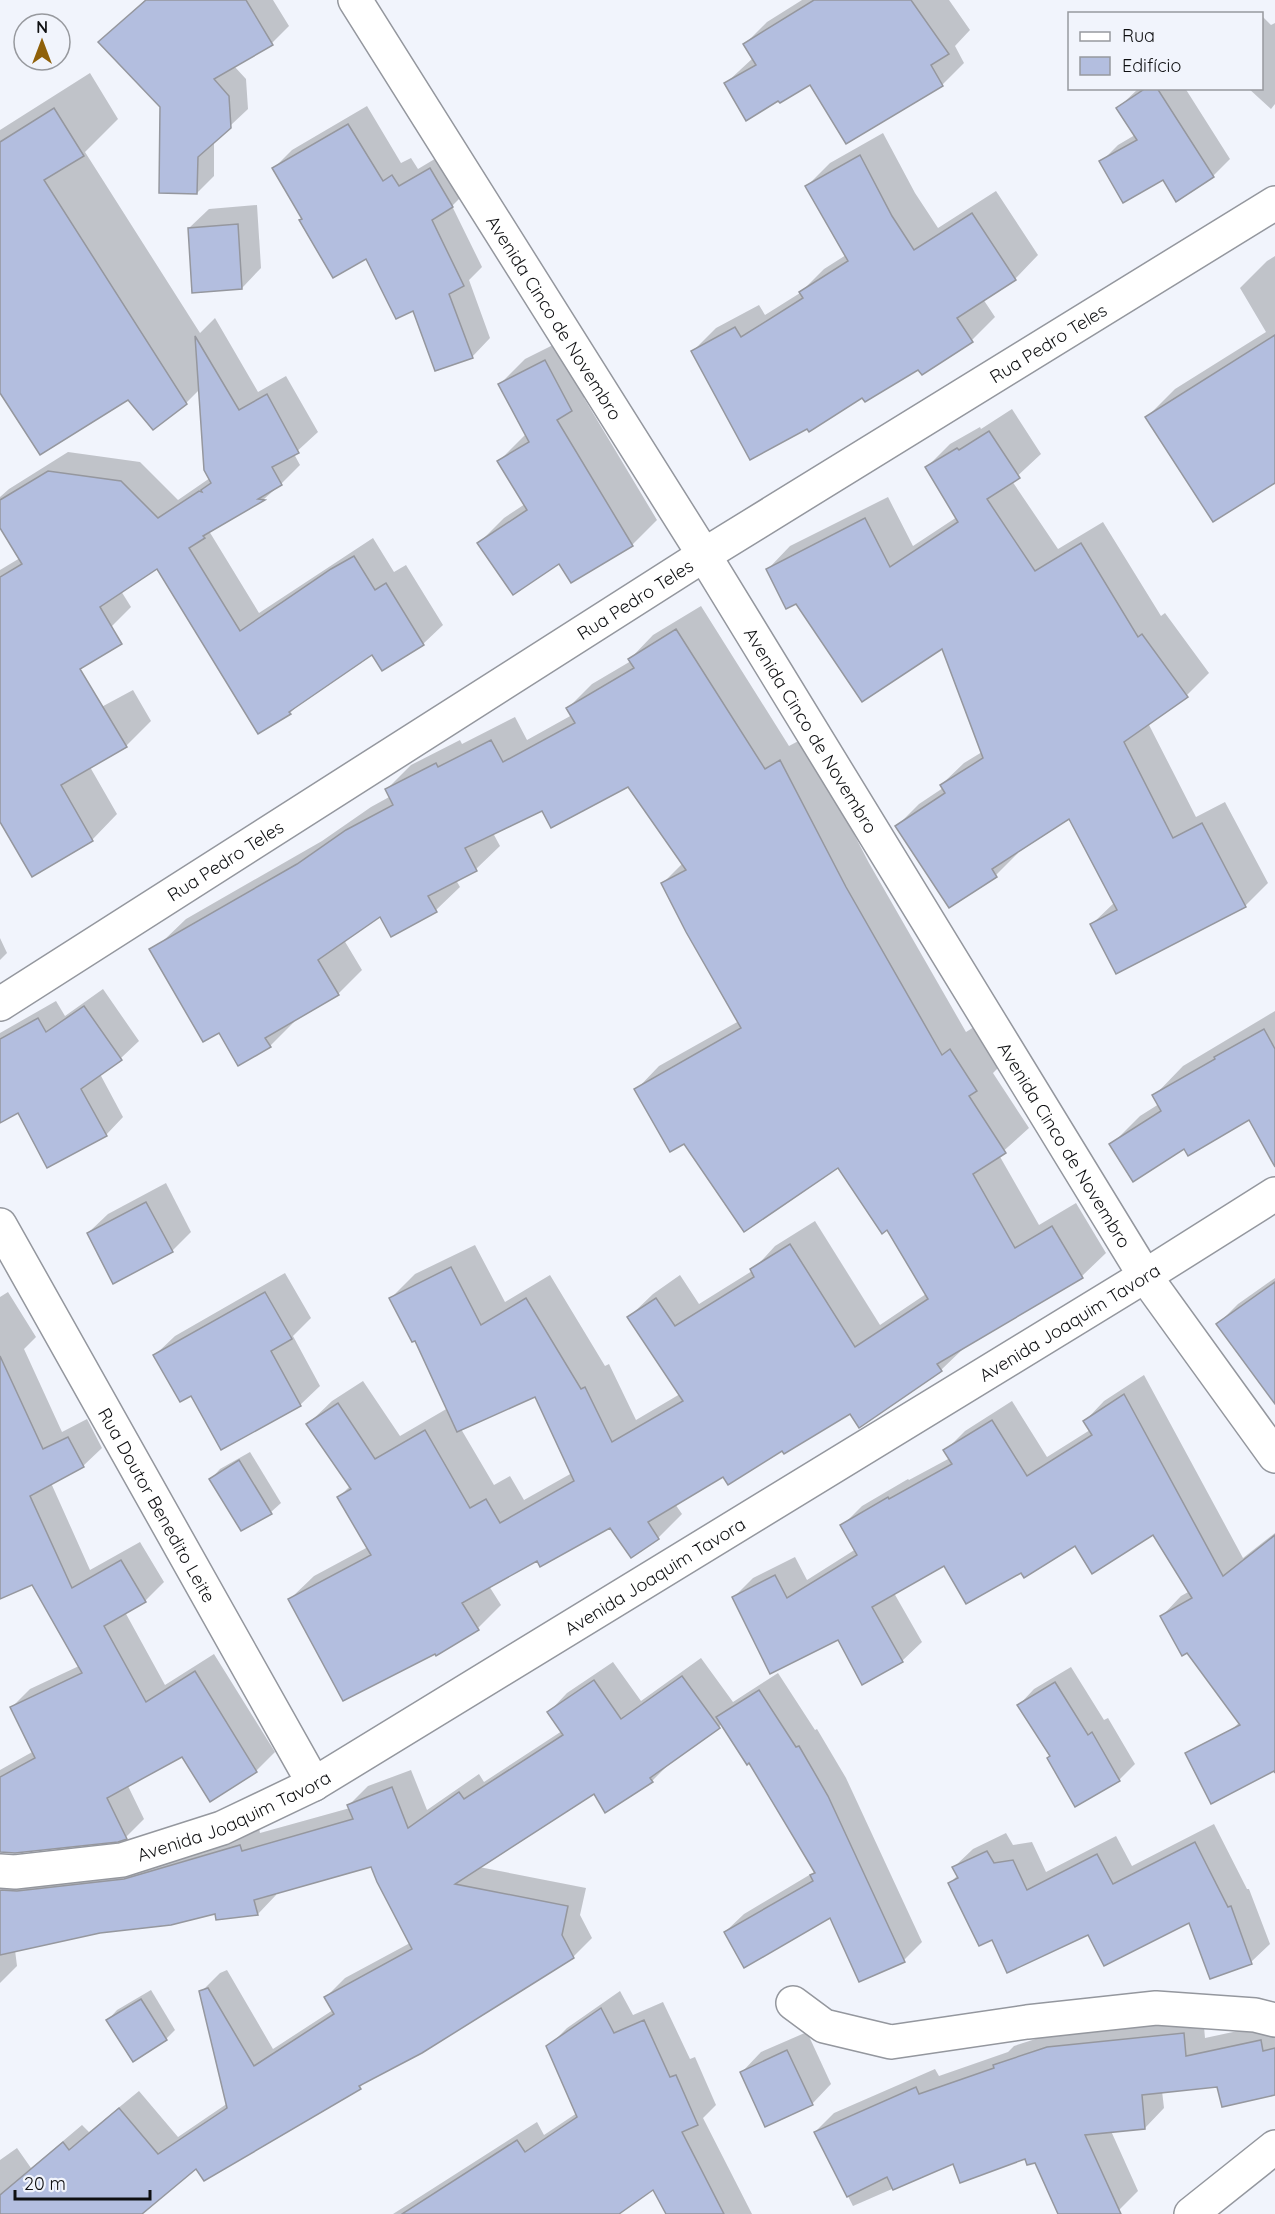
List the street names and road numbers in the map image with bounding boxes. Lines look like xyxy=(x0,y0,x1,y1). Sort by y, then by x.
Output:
street label: Avenida Cinco de Novembro xyxy=(482,211,628,424)
street label: Rua Pedro Teles xyxy=(985,298,1111,388)
street label: Rua Pedro Teles xyxy=(572,554,697,645)
street label: Avenida Cinco de Novembro xyxy=(739,623,883,837)
street label: Rua Pedro Teles xyxy=(163,815,288,906)
street label: Avenida Cinco de Novembro xyxy=(993,1038,1136,1252)
street label: Avenida Joaquim Tavora xyxy=(975,1258,1164,1386)
street label: Rua Doutor Benedito Leite xyxy=(93,1403,221,1606)
street label: Avenida Joaquim Tavora xyxy=(560,1512,749,1640)
street label: Avenida Joaquim Tavora xyxy=(134,1765,335,1866)

